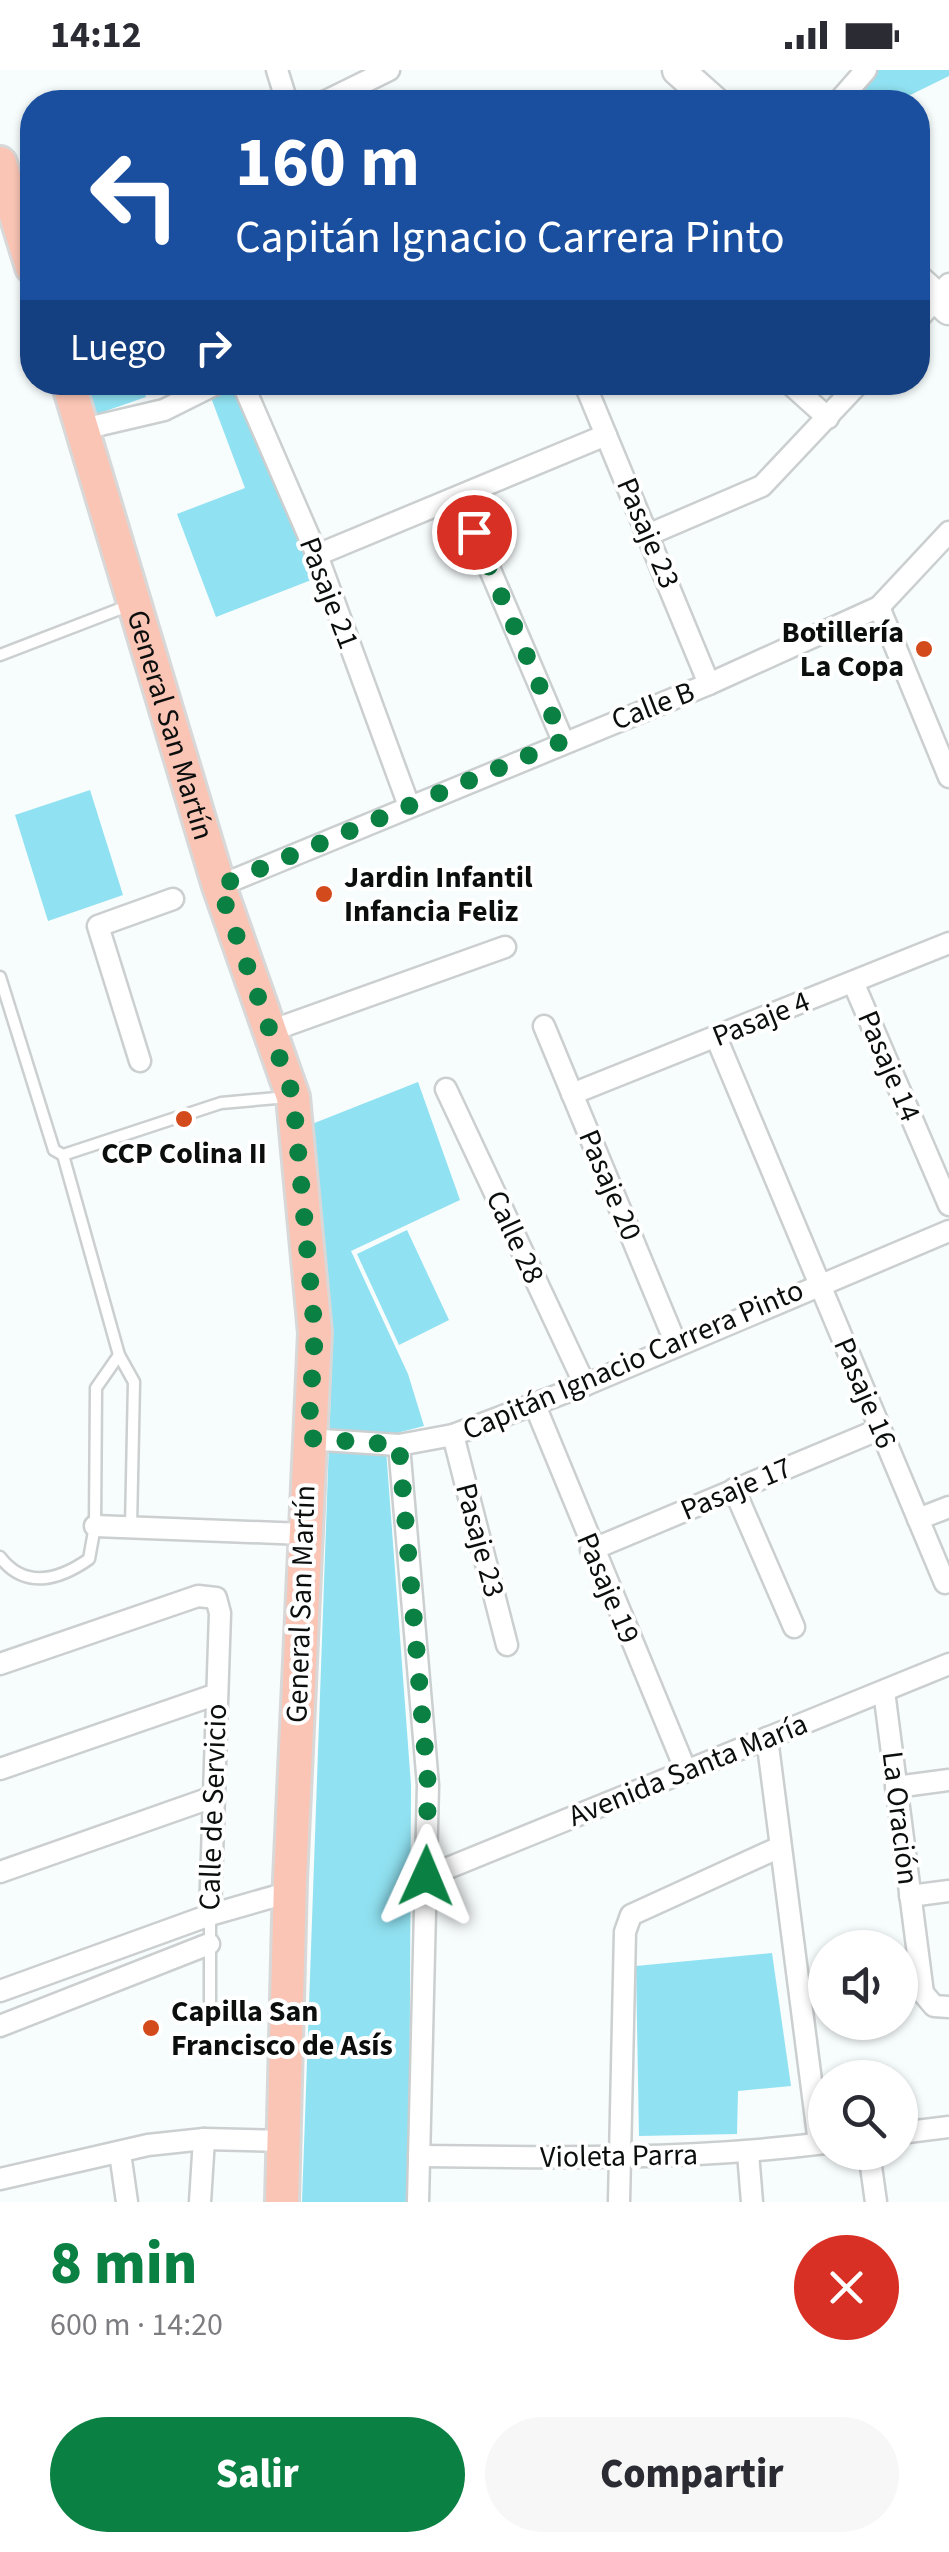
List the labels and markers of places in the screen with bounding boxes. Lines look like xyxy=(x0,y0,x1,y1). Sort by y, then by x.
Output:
pin xyxy=(432,490,517,575)
place label: Botillería La Copa xyxy=(781,611,904,688)
marker: Botillería La Copa xyxy=(913,638,935,660)
place label: Jardin Infantil Infancia Feliz xyxy=(344,856,533,933)
marker: Jardin Infantil Infancia Feliz xyxy=(313,883,335,905)
marker: CCP Colina II xyxy=(173,1108,195,1130)
place label: CCP Colina II xyxy=(101,1132,267,1175)
place label: Capilla San Francisco de Asís xyxy=(171,1990,393,2067)
marker: Capilla San Francisco de Asís xyxy=(140,2017,162,2039)

